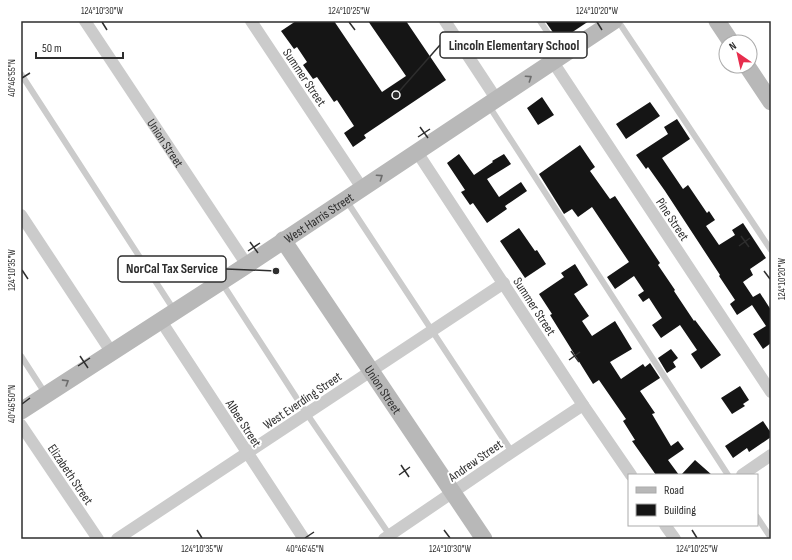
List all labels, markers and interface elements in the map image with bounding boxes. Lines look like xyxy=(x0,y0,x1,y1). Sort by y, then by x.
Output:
text: 124°10'30"W xyxy=(81,5,124,17)
text: 124°10'25"W xyxy=(328,5,370,17)
text: 124°10'20"W xyxy=(576,5,618,17)
callout: Lincoln Elementary School xyxy=(440,32,587,58)
scale bar xyxy=(36,34,123,60)
north arrow xyxy=(718,34,758,74)
text: Lincoln Elementary School xyxy=(449,37,579,54)
text: N xyxy=(727,39,739,53)
text: 50 m xyxy=(42,41,62,56)
street label: Summer Street xyxy=(279,46,329,109)
text: 40°46'55"N xyxy=(6,59,18,97)
one-way arrow xyxy=(525,75,532,83)
street label: Union Street xyxy=(143,116,187,171)
one-way arrow xyxy=(376,174,383,182)
street label: West Harris Street xyxy=(281,189,357,247)
street label: Pine Street xyxy=(652,195,692,244)
text: 124°10'35"W xyxy=(6,249,18,291)
callout: NorCal Tax Service xyxy=(118,256,226,282)
text: 124°10'20"W xyxy=(776,258,788,300)
text: NorCal Tax Service xyxy=(126,260,218,277)
street label: Summer Street xyxy=(509,274,559,339)
street label: Union Street xyxy=(361,363,405,417)
street label: West Everding Street xyxy=(260,369,345,433)
one-way arrow xyxy=(61,380,68,387)
text: 40°46'50"N xyxy=(6,385,18,423)
street label: Albee Street xyxy=(221,396,264,450)
street label: Andrew Street xyxy=(445,436,506,486)
street label: Elizabeth Street xyxy=(44,441,96,508)
legend xyxy=(628,474,758,526)
text: Road xyxy=(664,483,684,498)
text: Building xyxy=(664,503,696,518)
text: 124°10'35"W xyxy=(181,543,223,555)
text: 40°46'45"N xyxy=(286,543,324,555)
text: 124°10'30"W xyxy=(429,543,472,555)
text: 124°10'25"W xyxy=(676,543,718,555)

